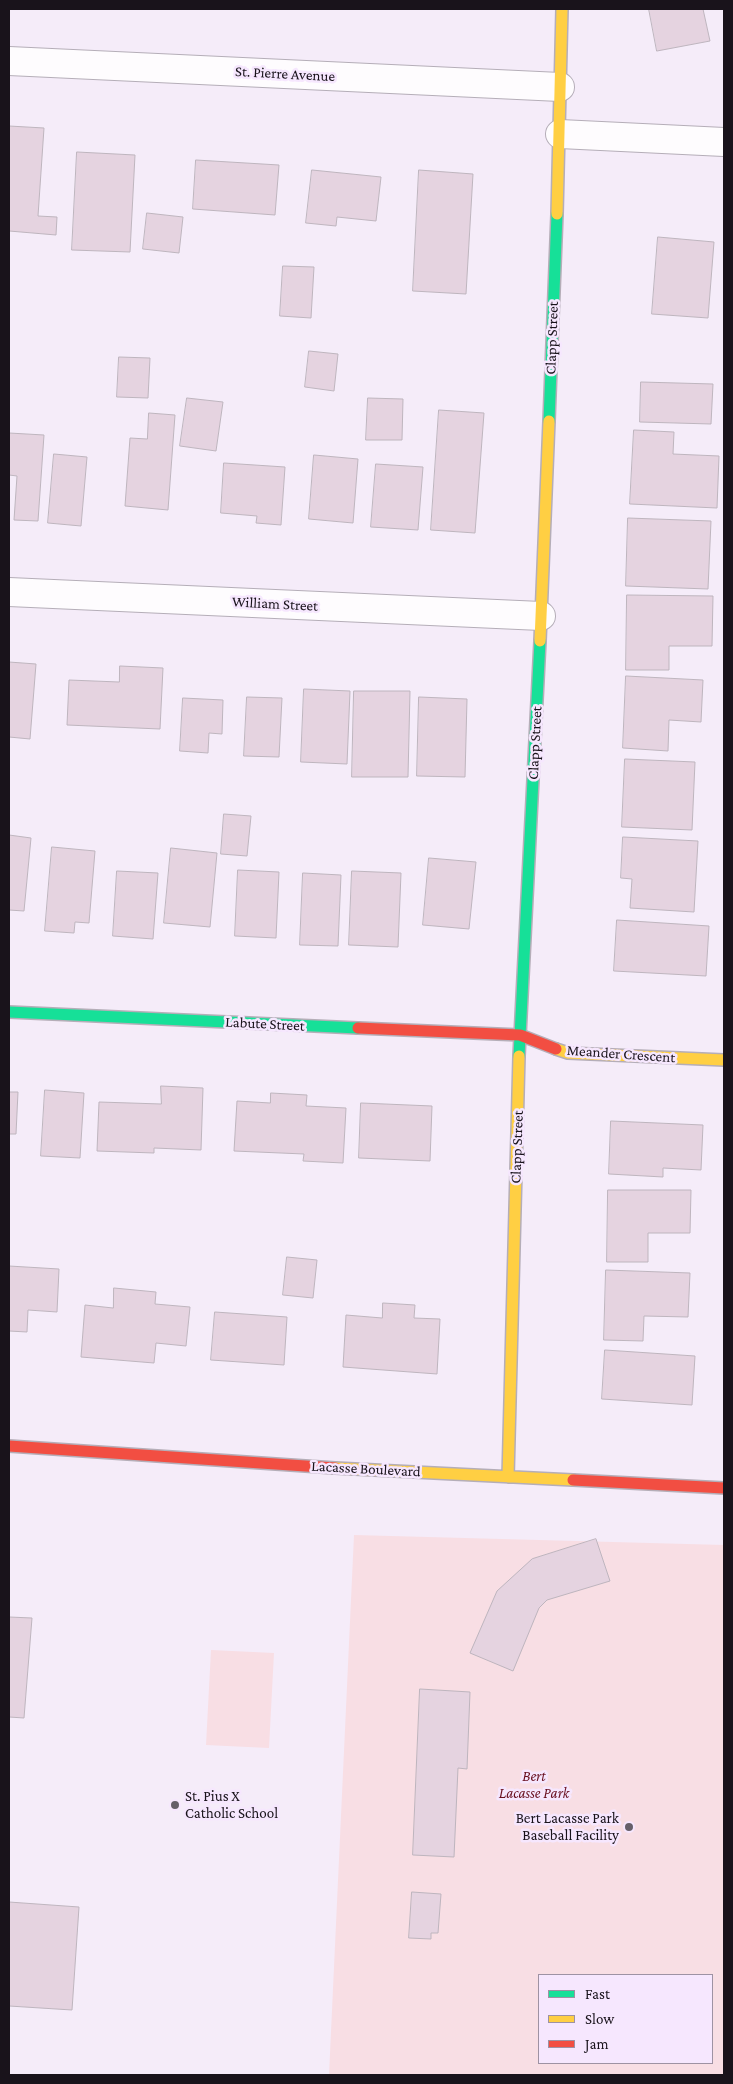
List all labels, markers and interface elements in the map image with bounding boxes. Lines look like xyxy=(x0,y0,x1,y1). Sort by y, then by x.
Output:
street label: St. Pierre Avenue xyxy=(234,62,336,86)
street label: Clapp Street xyxy=(542,301,562,375)
street label: William Street xyxy=(231,593,319,615)
street label: Clapp Street xyxy=(524,706,546,780)
street label: Labute Street xyxy=(225,1013,305,1035)
street label: Meander Crescent xyxy=(566,1041,676,1067)
street label: Clapp Street xyxy=(507,1110,527,1184)
street label: Lacasse Boulevard xyxy=(311,1457,421,1481)
park label: Bert Lacasse Park xyxy=(499,1767,569,1802)
place label: St. Pius X Catholic School xyxy=(185,1787,278,1822)
marker: St. Pius X Catholic School xyxy=(169,1799,181,1811)
place label: Bert Lacasse Park Baseball Facility xyxy=(516,1809,619,1844)
marker: Bert Lacasse Park Baseball Facility xyxy=(623,1821,635,1833)
legend xyxy=(538,1974,713,2064)
text: Fast xyxy=(585,1986,610,2002)
text: Slow xyxy=(585,2011,614,2027)
text: Jam xyxy=(585,2036,608,2052)

